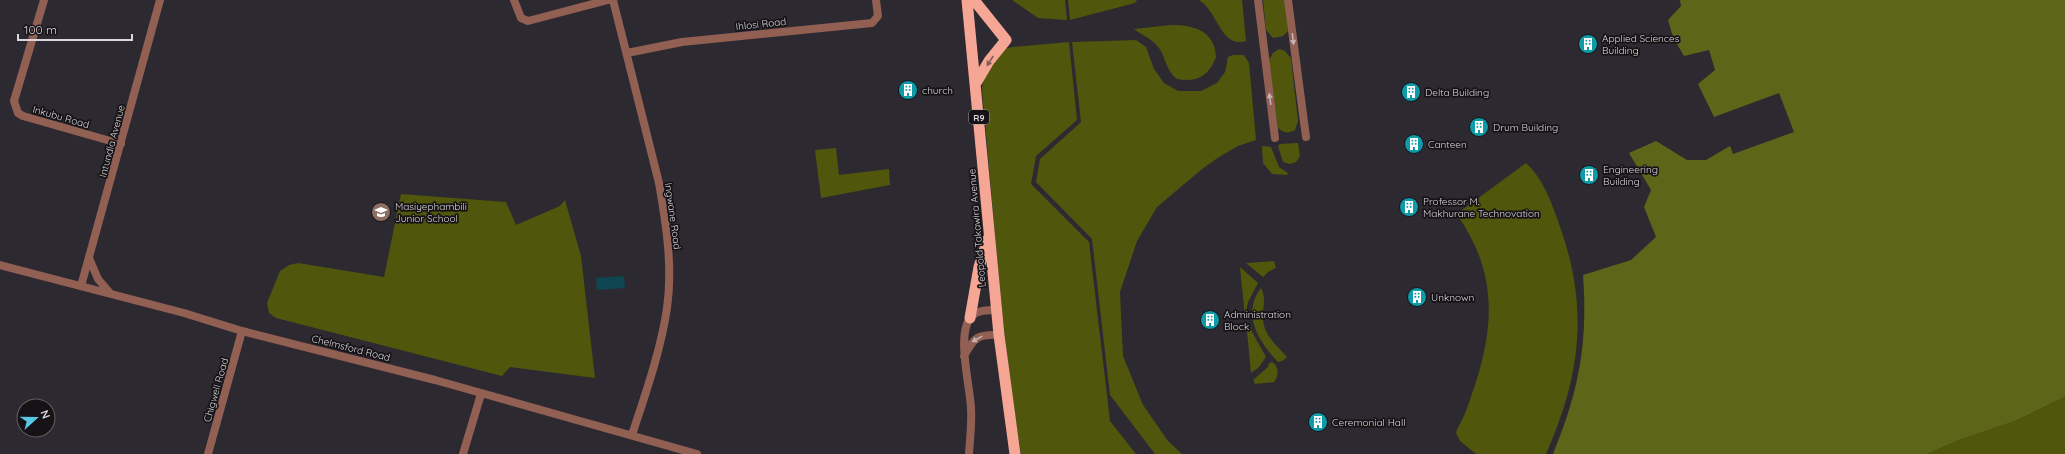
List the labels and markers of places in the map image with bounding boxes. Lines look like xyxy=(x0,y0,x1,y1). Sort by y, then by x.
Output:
place label: Applied Sciences Building xyxy=(1602,32,1680,57)
building icon: Applied Sciences Building xyxy=(1577,33,1599,55)
building icon: church xyxy=(897,79,919,101)
building icon: Delta Building xyxy=(1400,81,1422,103)
place label: church xyxy=(922,84,953,97)
place label: Delta Building xyxy=(1425,86,1489,99)
building icon: Drum Building xyxy=(1468,116,1490,138)
place label: Drum Building xyxy=(1493,121,1558,134)
building icon: Canteen xyxy=(1403,133,1425,155)
place label: Canteen xyxy=(1428,138,1467,151)
place label: Engineering Building xyxy=(1603,163,1658,188)
building icon: Engineering Building xyxy=(1578,164,1600,186)
place label: Professor M. Makhurane Technovation xyxy=(1423,195,1540,220)
building icon: Professor M. Makhurane Technovation xyxy=(1398,196,1420,218)
place label: Masiyephambili Junior School xyxy=(395,200,467,225)
school or university icon: Masiyephambili Junior School xyxy=(370,201,392,223)
building icon: Unknown xyxy=(1406,286,1428,308)
place label: Unknown xyxy=(1431,291,1474,304)
place label: Administration Block xyxy=(1224,308,1291,333)
building icon: Administration Block xyxy=(1199,309,1221,331)
building icon: Ceremonial Hall xyxy=(1307,411,1329,433)
place label: Ceremonial Hall xyxy=(1332,416,1406,429)

